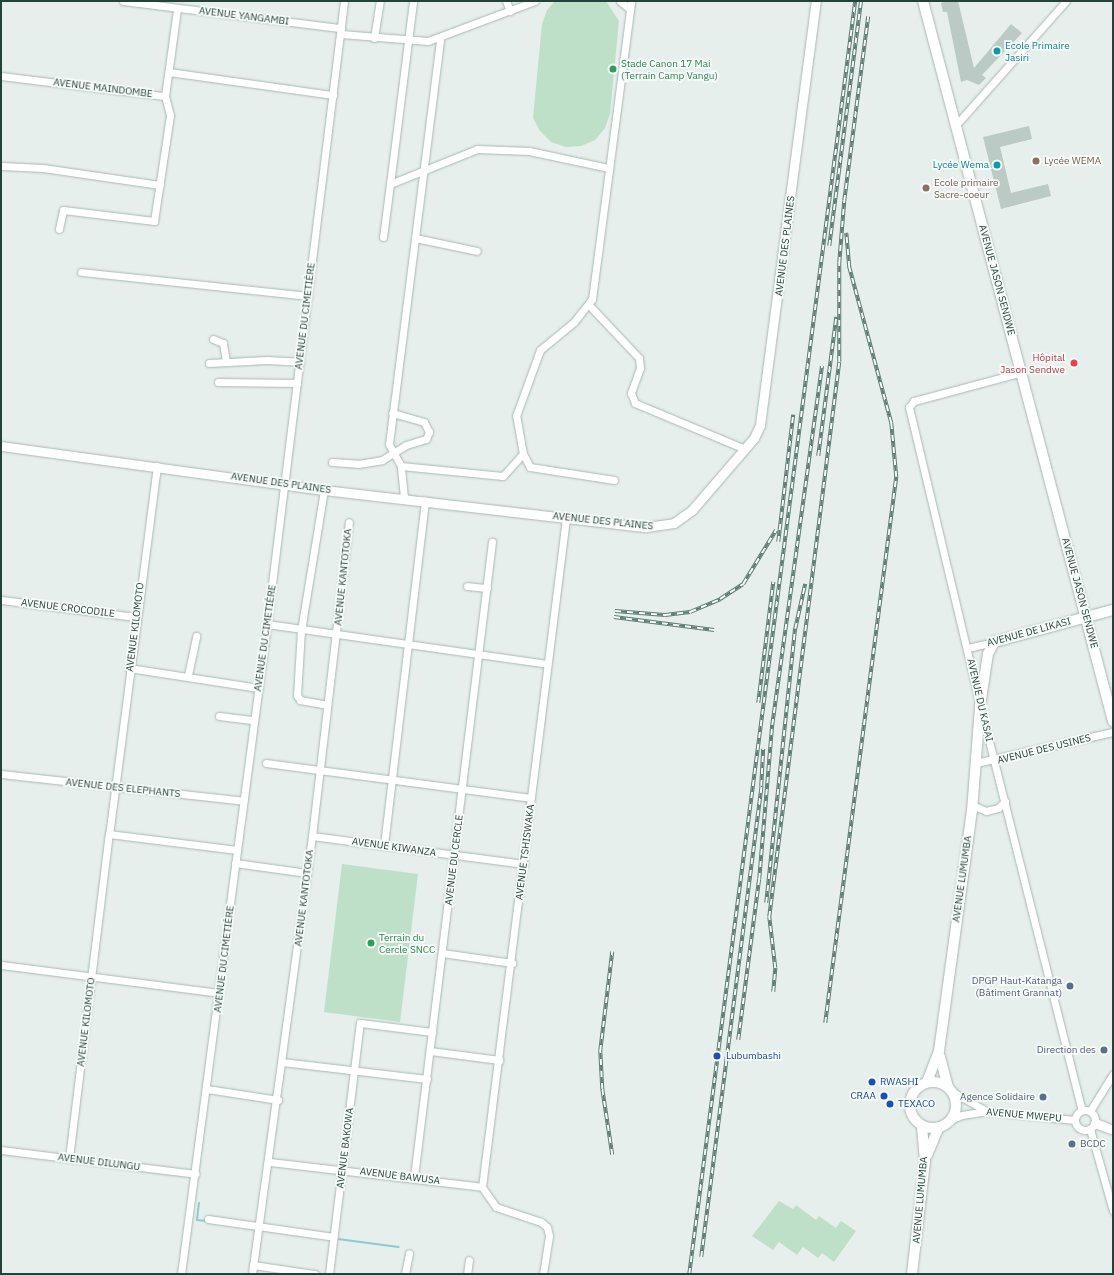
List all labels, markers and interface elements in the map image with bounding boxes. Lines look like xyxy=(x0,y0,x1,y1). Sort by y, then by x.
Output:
street label: AVENUE YANGAMBI xyxy=(198,5,290,27)
place label: Ecole Primaire Jasiri xyxy=(1005,39,1070,62)
marker: Ecole Primaire Jasiri xyxy=(992,46,1002,56)
place label: Stade Canon 17 Mai (Terrain Camp Vangu) xyxy=(621,57,718,80)
marker: Stade Canon 17 Mai (Terrain Camp Vangu) xyxy=(608,64,618,74)
street label: AVENUE MAINDOMBE xyxy=(53,76,153,100)
place label: Lycée WEMA xyxy=(1044,155,1101,167)
marker: Lycée WEMA xyxy=(1031,156,1041,166)
place label: Lycée Wema xyxy=(933,159,989,171)
marker: Lycée Wema xyxy=(992,160,1002,170)
place label: Ecole primaire Sacre-coeur xyxy=(934,176,999,200)
marker: Ecole primaire Sacre-coeur xyxy=(921,183,931,193)
street label: AVENUE DES PLAINES xyxy=(773,195,797,297)
street label: AVENUE JASON SENDWE xyxy=(976,223,1018,337)
street label: AVENUE DU CIMETIÈRE xyxy=(292,262,318,370)
place label: Hôpital Jason Sendwe xyxy=(1000,351,1065,374)
marker: Hôpital Jason Sendwe xyxy=(1068,357,1080,369)
street label: AVENUE DES PLAINES xyxy=(230,470,332,496)
street label: AVENUE DES PLAINES xyxy=(552,510,654,532)
street label: AVENUE KANTOTOKA xyxy=(332,528,354,626)
street label: AVENUE JASON SENDWE xyxy=(1059,536,1101,650)
street label: AVENUE KILOMOTO xyxy=(124,582,146,672)
street label: AVENUE DU CIMETIÈRE xyxy=(252,584,278,692)
street label: AVENUE CROCODILE xyxy=(20,596,116,620)
street label: AVENUE DE LIKASI xyxy=(986,615,1072,649)
street label: AVENUE DU KASAI xyxy=(965,657,995,743)
street label: AVENUE DES USINES xyxy=(996,732,1092,766)
street label: AVENUE DES ELEPHANTS xyxy=(65,776,181,800)
street label: AVENUE TSHISWAKA xyxy=(513,803,537,901)
street label: AVENUE DU CERCLE xyxy=(442,814,466,906)
street label: AVENUE KIWANZA xyxy=(351,835,437,859)
street label: AVENUE LUMUMBA xyxy=(950,835,974,923)
street label: AVENUE KANTOTOKA xyxy=(292,849,316,947)
street label: AVENUE DU CIMETIÈRE xyxy=(211,905,237,1013)
place label: Terrain du Cercle SNCC xyxy=(379,931,435,954)
marker: Terrain du Cercle SNCC xyxy=(366,938,376,948)
place label: DPGP Haut-Katanga (Bâtiment Grannat) xyxy=(972,974,1062,998)
street label: AVENUE KILOMOTO xyxy=(75,977,97,1067)
marker: DPGP Haut-Katanga (Bâtiment Grannat) xyxy=(1065,981,1075,991)
place label: Direction des xyxy=(1037,1044,1096,1056)
marker: Direction des xyxy=(1099,1045,1109,1055)
marker: Lubumbashi xyxy=(711,1050,723,1062)
place label: Lubumbashi xyxy=(726,1050,781,1062)
place label: RWASHI xyxy=(880,1076,918,1088)
marker: RWASHI xyxy=(867,1077,877,1087)
place label: CRAA xyxy=(850,1090,876,1102)
marker: CRAA xyxy=(879,1091,889,1101)
place label: Agence Solidaire xyxy=(960,1091,1035,1103)
marker: Agence Solidaire xyxy=(1038,1092,1048,1102)
place label: TEXACO xyxy=(898,1098,935,1110)
marker: TEXACO xyxy=(885,1099,895,1109)
street label: AVENUE MWEPU xyxy=(986,1106,1062,1124)
street label: AVENUE BAKOWA xyxy=(334,1107,356,1189)
place label: BCDC xyxy=(1080,1138,1106,1150)
marker: BCDC xyxy=(1067,1139,1077,1149)
street label: AVENUE DILUNGU xyxy=(57,1151,141,1173)
street label: AVENUE LUMUMBA xyxy=(910,1156,930,1244)
street label: AVENUE BAWUSA xyxy=(359,1165,441,1187)

